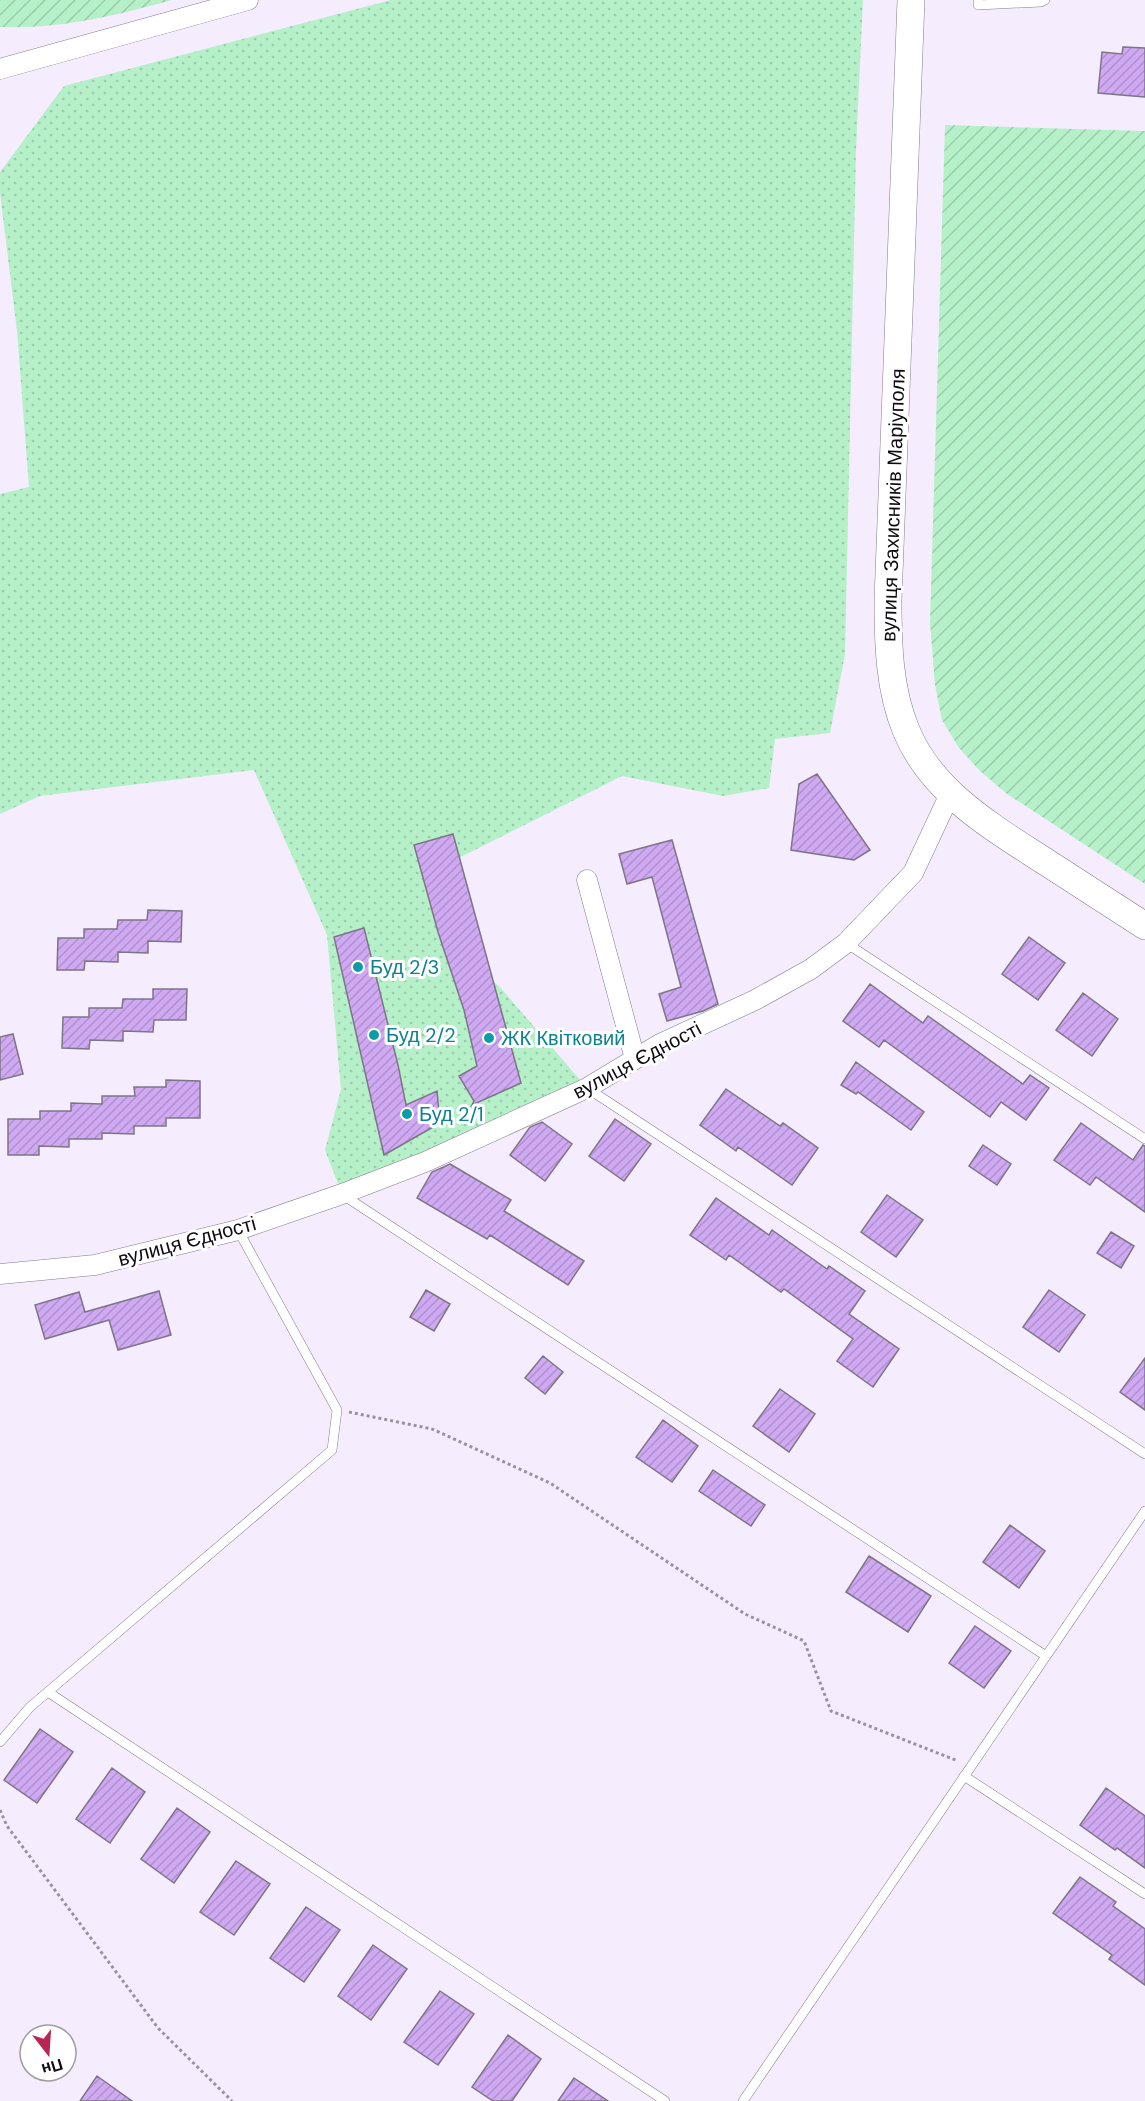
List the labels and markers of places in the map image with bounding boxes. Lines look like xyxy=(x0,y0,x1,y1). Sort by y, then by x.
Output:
place label: Буд 2/3 xyxy=(370,954,439,980)
marker: Буд 2/3 xyxy=(351,960,365,974)
place label: Буд 2/2 xyxy=(386,1022,456,1048)
place label: ЖК Квітковий xyxy=(501,1025,625,1051)
marker: Буд 2/2 xyxy=(367,1028,381,1042)
marker: ЖК Квітковий xyxy=(482,1031,496,1045)
place label: Буд 2/1 xyxy=(419,1101,484,1127)
marker: Буд 2/1 xyxy=(400,1107,414,1121)

